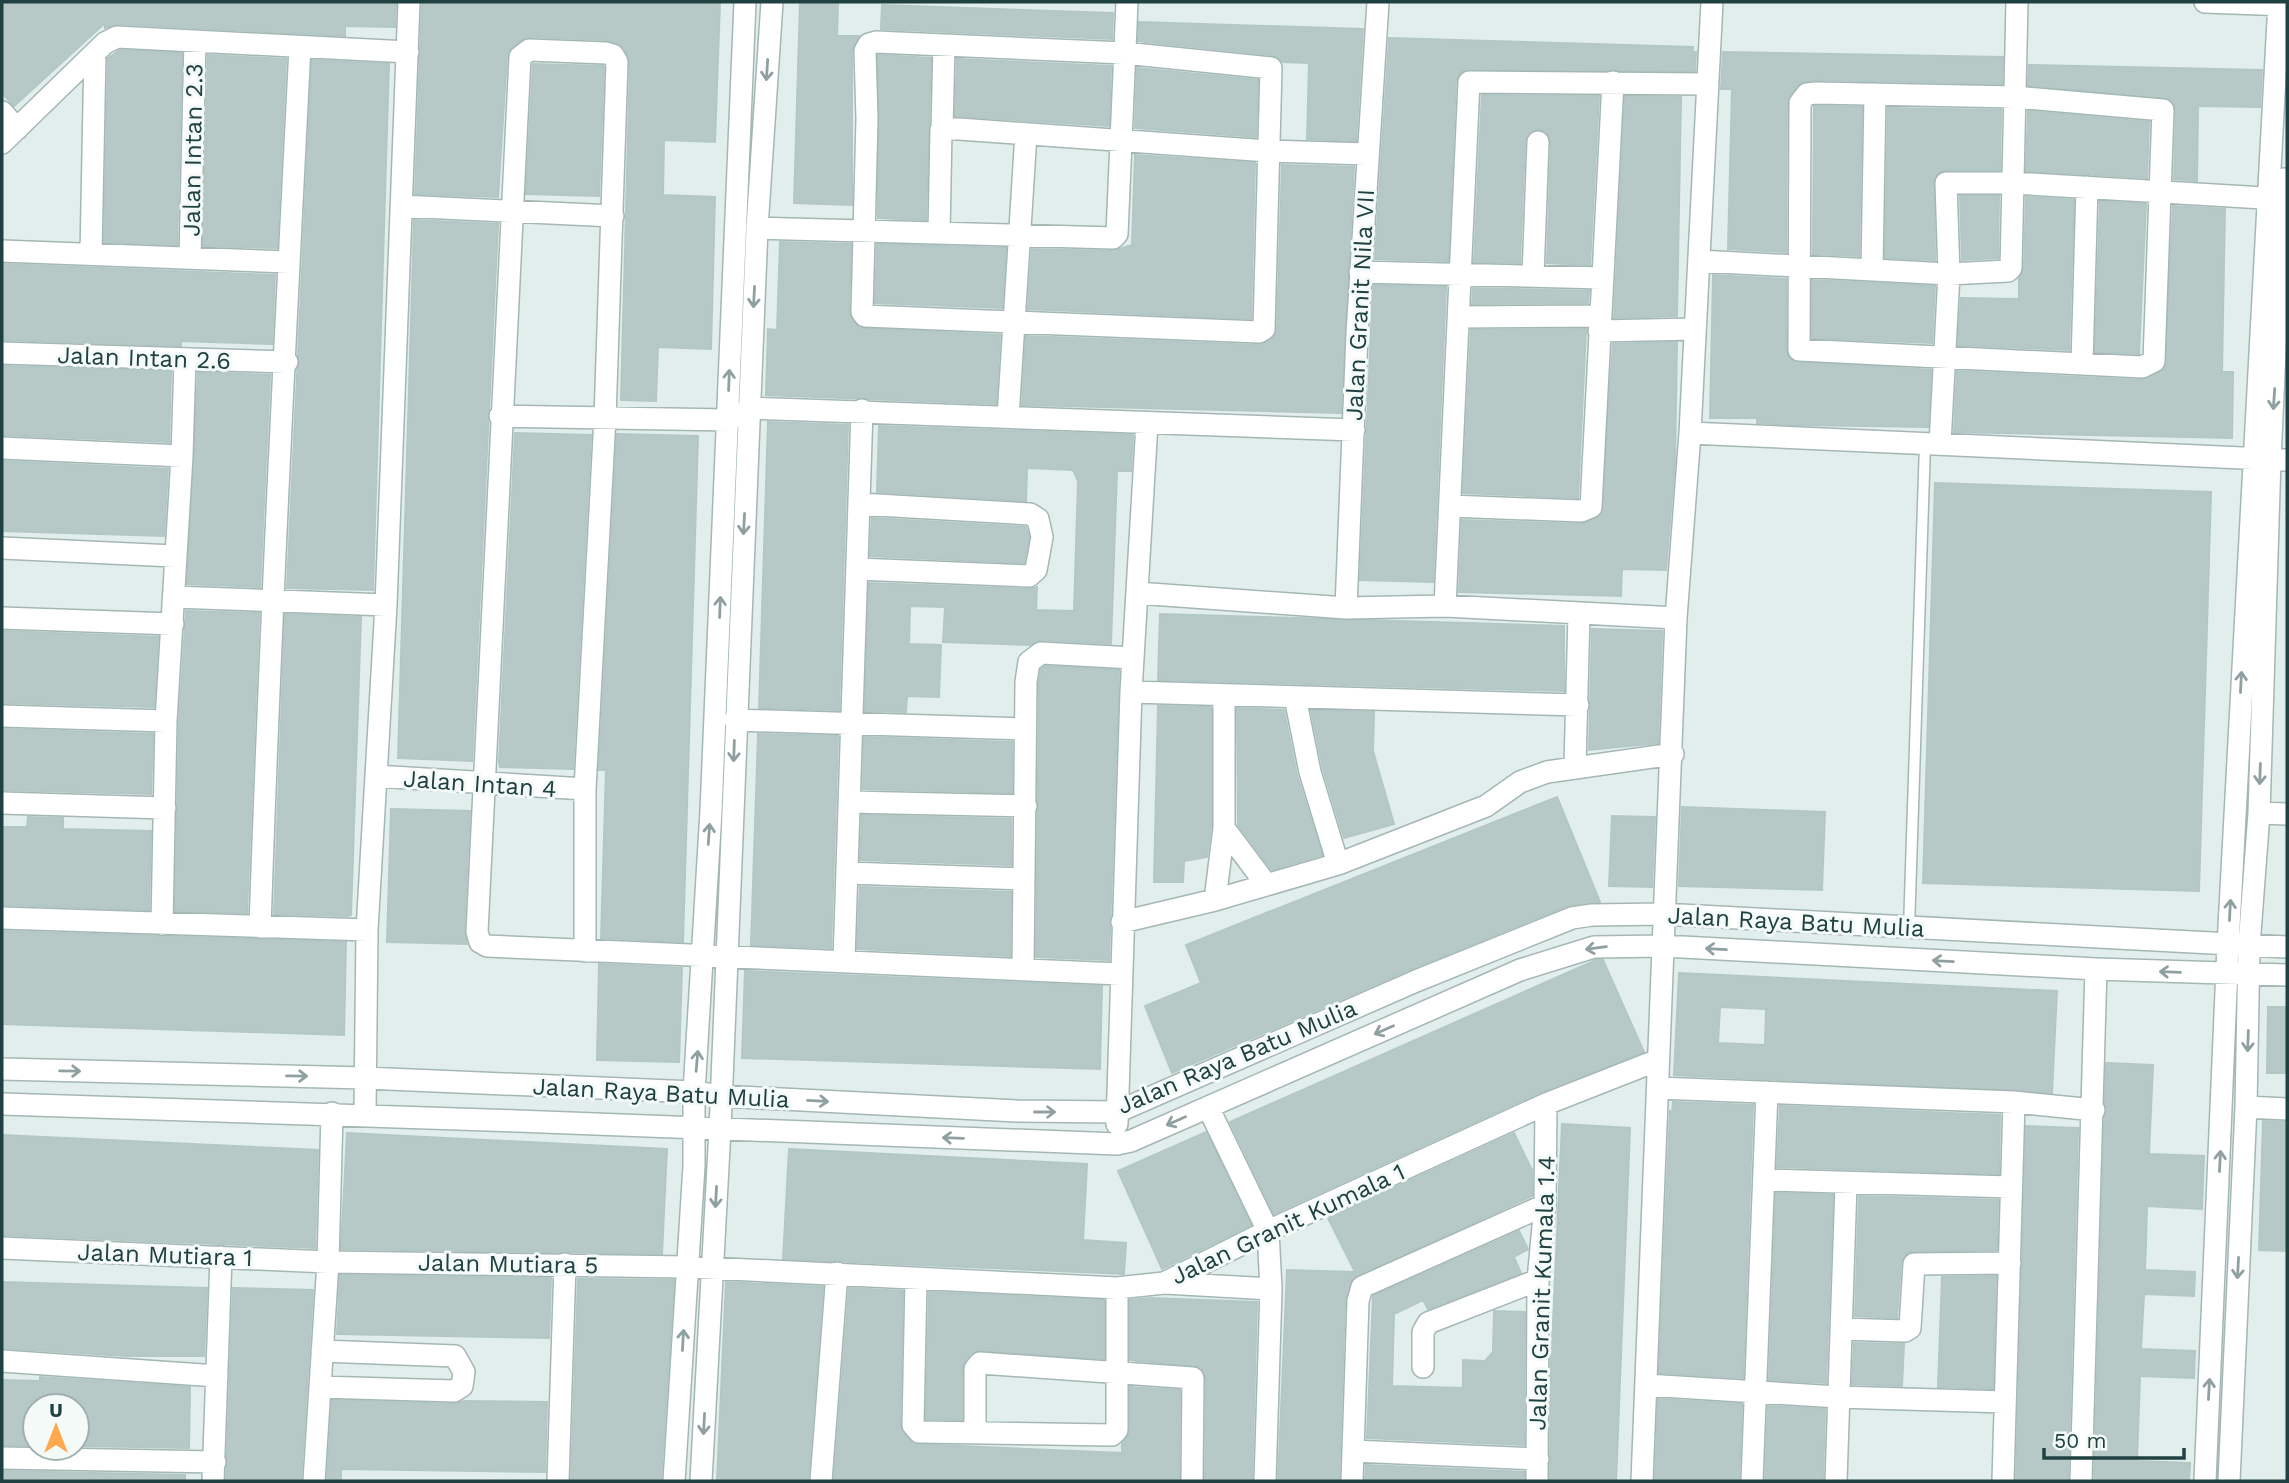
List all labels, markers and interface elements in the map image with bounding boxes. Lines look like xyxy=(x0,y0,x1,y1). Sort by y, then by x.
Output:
one-way arrow xyxy=(760,58,773,81)
street label: Jalan Intan 2.3 xyxy=(177,63,209,237)
street label: Jalan Granit Nila VII xyxy=(1340,188,1380,422)
one-way arrow xyxy=(747,285,760,308)
street label: Jalan Intan 2.6 xyxy=(57,341,231,375)
one-way arrow xyxy=(723,368,736,391)
one-way arrow xyxy=(2267,388,2280,411)
one-way arrow xyxy=(737,512,750,535)
one-way arrow xyxy=(713,596,726,619)
one-way arrow xyxy=(2235,671,2248,694)
one-way arrow xyxy=(727,740,740,763)
one-way arrow xyxy=(2253,762,2266,785)
street label: Jalan Intan 4 xyxy=(402,765,558,803)
one-way arrow xyxy=(703,823,716,846)
one-way arrow xyxy=(2223,898,2236,921)
street label: Jalan Raya Batu Mulia xyxy=(1667,901,1925,943)
one-way arrow xyxy=(1585,942,1608,955)
one-way arrow xyxy=(1705,942,1728,955)
one-way arrow xyxy=(1932,954,1955,967)
one-way arrow xyxy=(2159,965,2182,978)
street label: Jalan Raya Batu Mulia xyxy=(1113,994,1361,1120)
one-way arrow xyxy=(1374,1024,1396,1037)
one-way arrow xyxy=(2241,1029,2254,1052)
one-way arrow xyxy=(691,1050,704,1073)
one-way arrow xyxy=(58,1064,81,1077)
one-way arrow xyxy=(286,1070,309,1083)
street label: Jalan Raya Batu Mulia xyxy=(532,1072,790,1114)
one-way arrow xyxy=(806,1095,829,1108)
one-way arrow xyxy=(1034,1105,1057,1118)
one-way arrow xyxy=(1166,1115,1187,1128)
one-way arrow xyxy=(942,1131,965,1144)
one-way arrow xyxy=(2213,1150,2226,1173)
street label: Jalan Granit Kumala 1.4 xyxy=(1523,1155,1561,1431)
street label: Jalan Granit Kumala 1 xyxy=(1167,1158,1409,1290)
one-way arrow xyxy=(709,1185,722,1208)
street label: Jalan Mutiara 1 xyxy=(77,1238,253,1272)
street label: Jalan Mutiara 5 xyxy=(418,1248,598,1280)
one-way arrow xyxy=(2232,1256,2245,1279)
one-way arrow xyxy=(677,1329,690,1352)
one-way arrow xyxy=(2203,1377,2216,1400)
north arrow xyxy=(21,1392,91,1462)
text: U xyxy=(49,1399,63,1422)
one-way arrow xyxy=(697,1412,710,1435)
scale bar xyxy=(2044,1416,2184,1460)
text: 50 m xyxy=(2054,1428,2106,1453)

